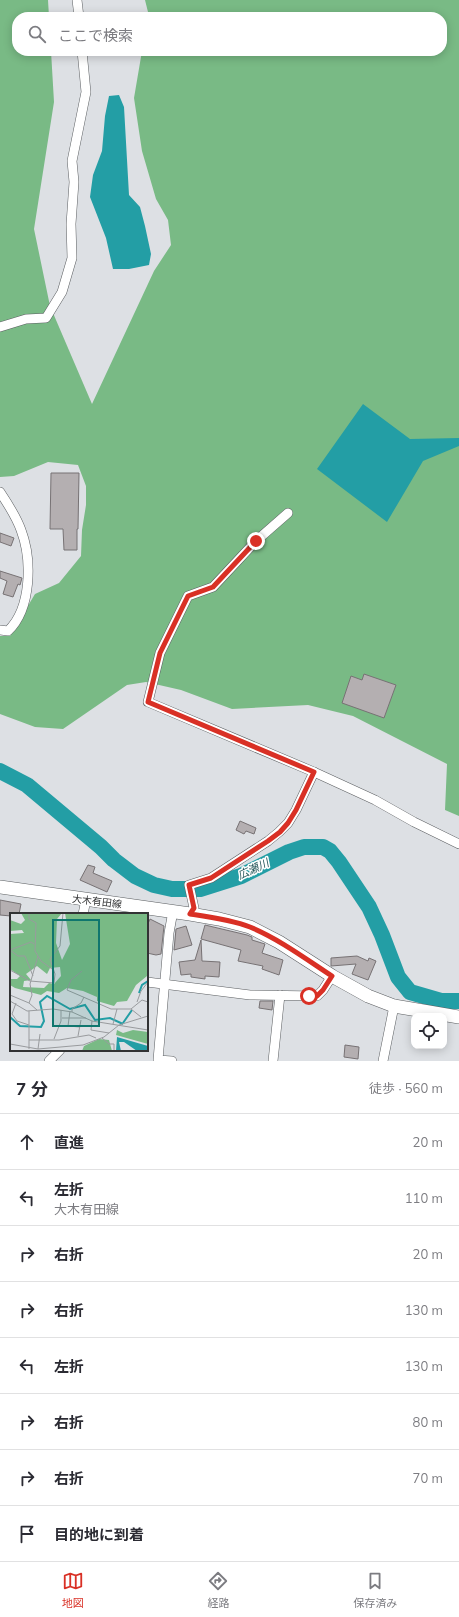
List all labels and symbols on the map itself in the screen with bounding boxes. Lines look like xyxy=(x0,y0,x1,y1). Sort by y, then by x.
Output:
route end xyxy=(247,532,265,550)
water label: 広瀬川 xyxy=(235,855,272,882)
street label: 大木有田線 xyxy=(71,892,123,911)
inset map xyxy=(10,913,148,1051)
route start xyxy=(300,987,318,1005)

